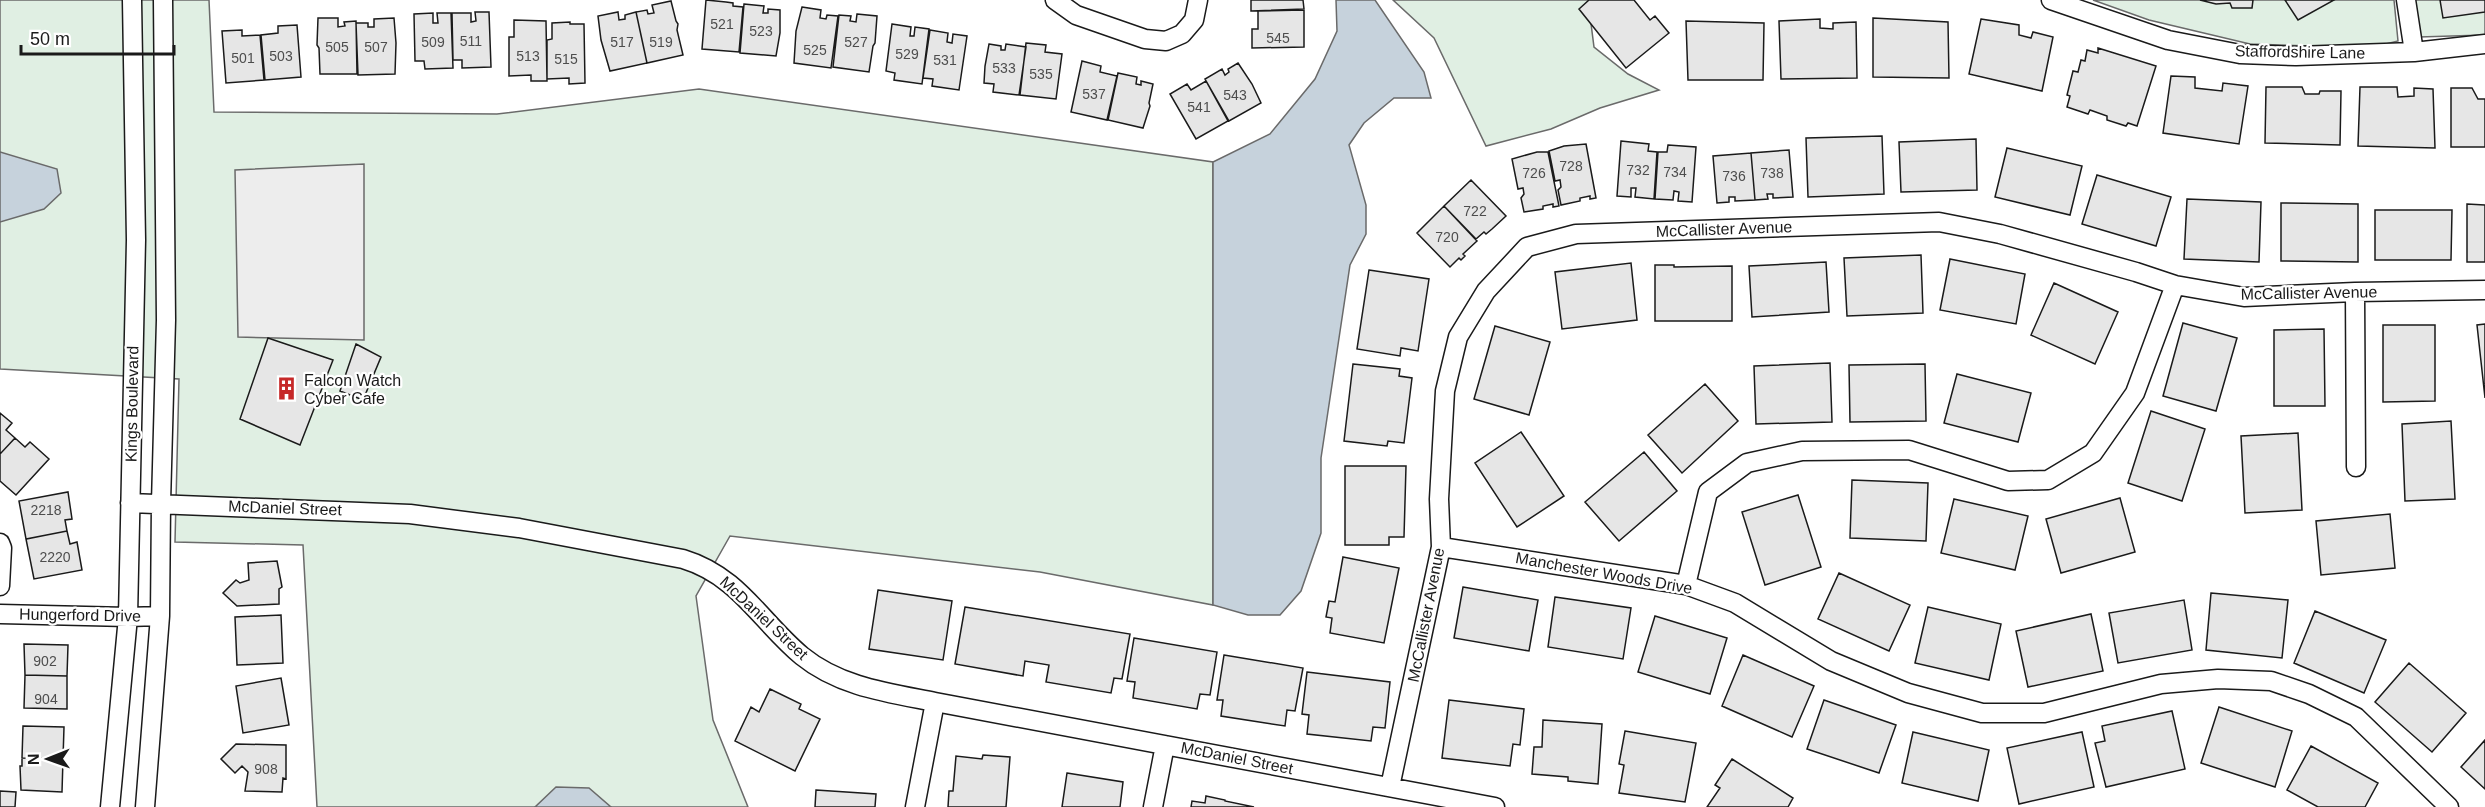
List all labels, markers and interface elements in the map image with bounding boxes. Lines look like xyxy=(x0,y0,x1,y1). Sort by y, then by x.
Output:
house number: 521 xyxy=(710,16,734,32)
scale bar xyxy=(21,18,174,56)
house number: 523 xyxy=(749,23,773,39)
text: 50 m xyxy=(30,29,70,49)
house number: 545 xyxy=(1266,30,1290,46)
house number: 511 xyxy=(460,33,482,49)
house number: 509 xyxy=(421,34,445,50)
house number: 517 xyxy=(610,34,634,50)
house number: 519 xyxy=(649,34,673,50)
house number: 527 xyxy=(844,34,868,50)
house number: 505 xyxy=(325,39,349,55)
house number: 507 xyxy=(364,39,388,55)
house number: 525 xyxy=(803,42,827,58)
street label: Staffordshire Lane xyxy=(2235,42,2365,62)
house number: 529 xyxy=(895,46,919,62)
house number: 503 xyxy=(269,48,293,64)
house number: 513 xyxy=(516,48,540,64)
house number: 501 xyxy=(231,50,255,66)
house number: 515 xyxy=(554,51,578,67)
house number: 531 xyxy=(933,52,957,68)
house number: 533 xyxy=(992,60,1016,76)
house number: 535 xyxy=(1029,66,1053,82)
house number: 537 xyxy=(1082,86,1106,102)
house number: 543 xyxy=(1223,87,1247,103)
house number: 541 xyxy=(1187,99,1211,115)
house number: 728 xyxy=(1559,158,1583,174)
house number: 732 xyxy=(1626,162,1650,178)
house number: 734 xyxy=(1663,164,1687,180)
house number: 726 xyxy=(1522,165,1546,181)
house number: 738 xyxy=(1760,165,1784,181)
house number: 736 xyxy=(1722,168,1746,184)
house number: 722 xyxy=(1463,203,1487,219)
street label: McCallister Avenue xyxy=(1655,218,1793,240)
house number: 720 xyxy=(1435,229,1459,245)
street label: McCallister Avenue xyxy=(2241,283,2378,303)
street label: Kings Boulevard xyxy=(122,346,142,462)
place label: Falcon Watch Cyber Cafe xyxy=(304,372,401,407)
building icon: Falcon Watch Cyber Cafe xyxy=(273,376,299,402)
street label: McDaniel Street xyxy=(228,498,343,519)
house number: 2218 xyxy=(30,502,62,518)
street label: McCallister Avenue xyxy=(1405,546,1447,684)
house number: 2220 xyxy=(39,549,71,565)
street label: Manchester Woods Drive xyxy=(1514,549,1694,597)
street label: McDaniel Street xyxy=(717,573,812,663)
street label: Hungerford Drive xyxy=(19,605,141,625)
house number: 902 xyxy=(33,653,57,669)
house number: 904 xyxy=(34,691,58,707)
north arrow xyxy=(18,729,78,789)
street label: McDaniel Street xyxy=(1180,739,1295,777)
text: N xyxy=(25,753,42,765)
house number: 908 xyxy=(254,761,278,777)

